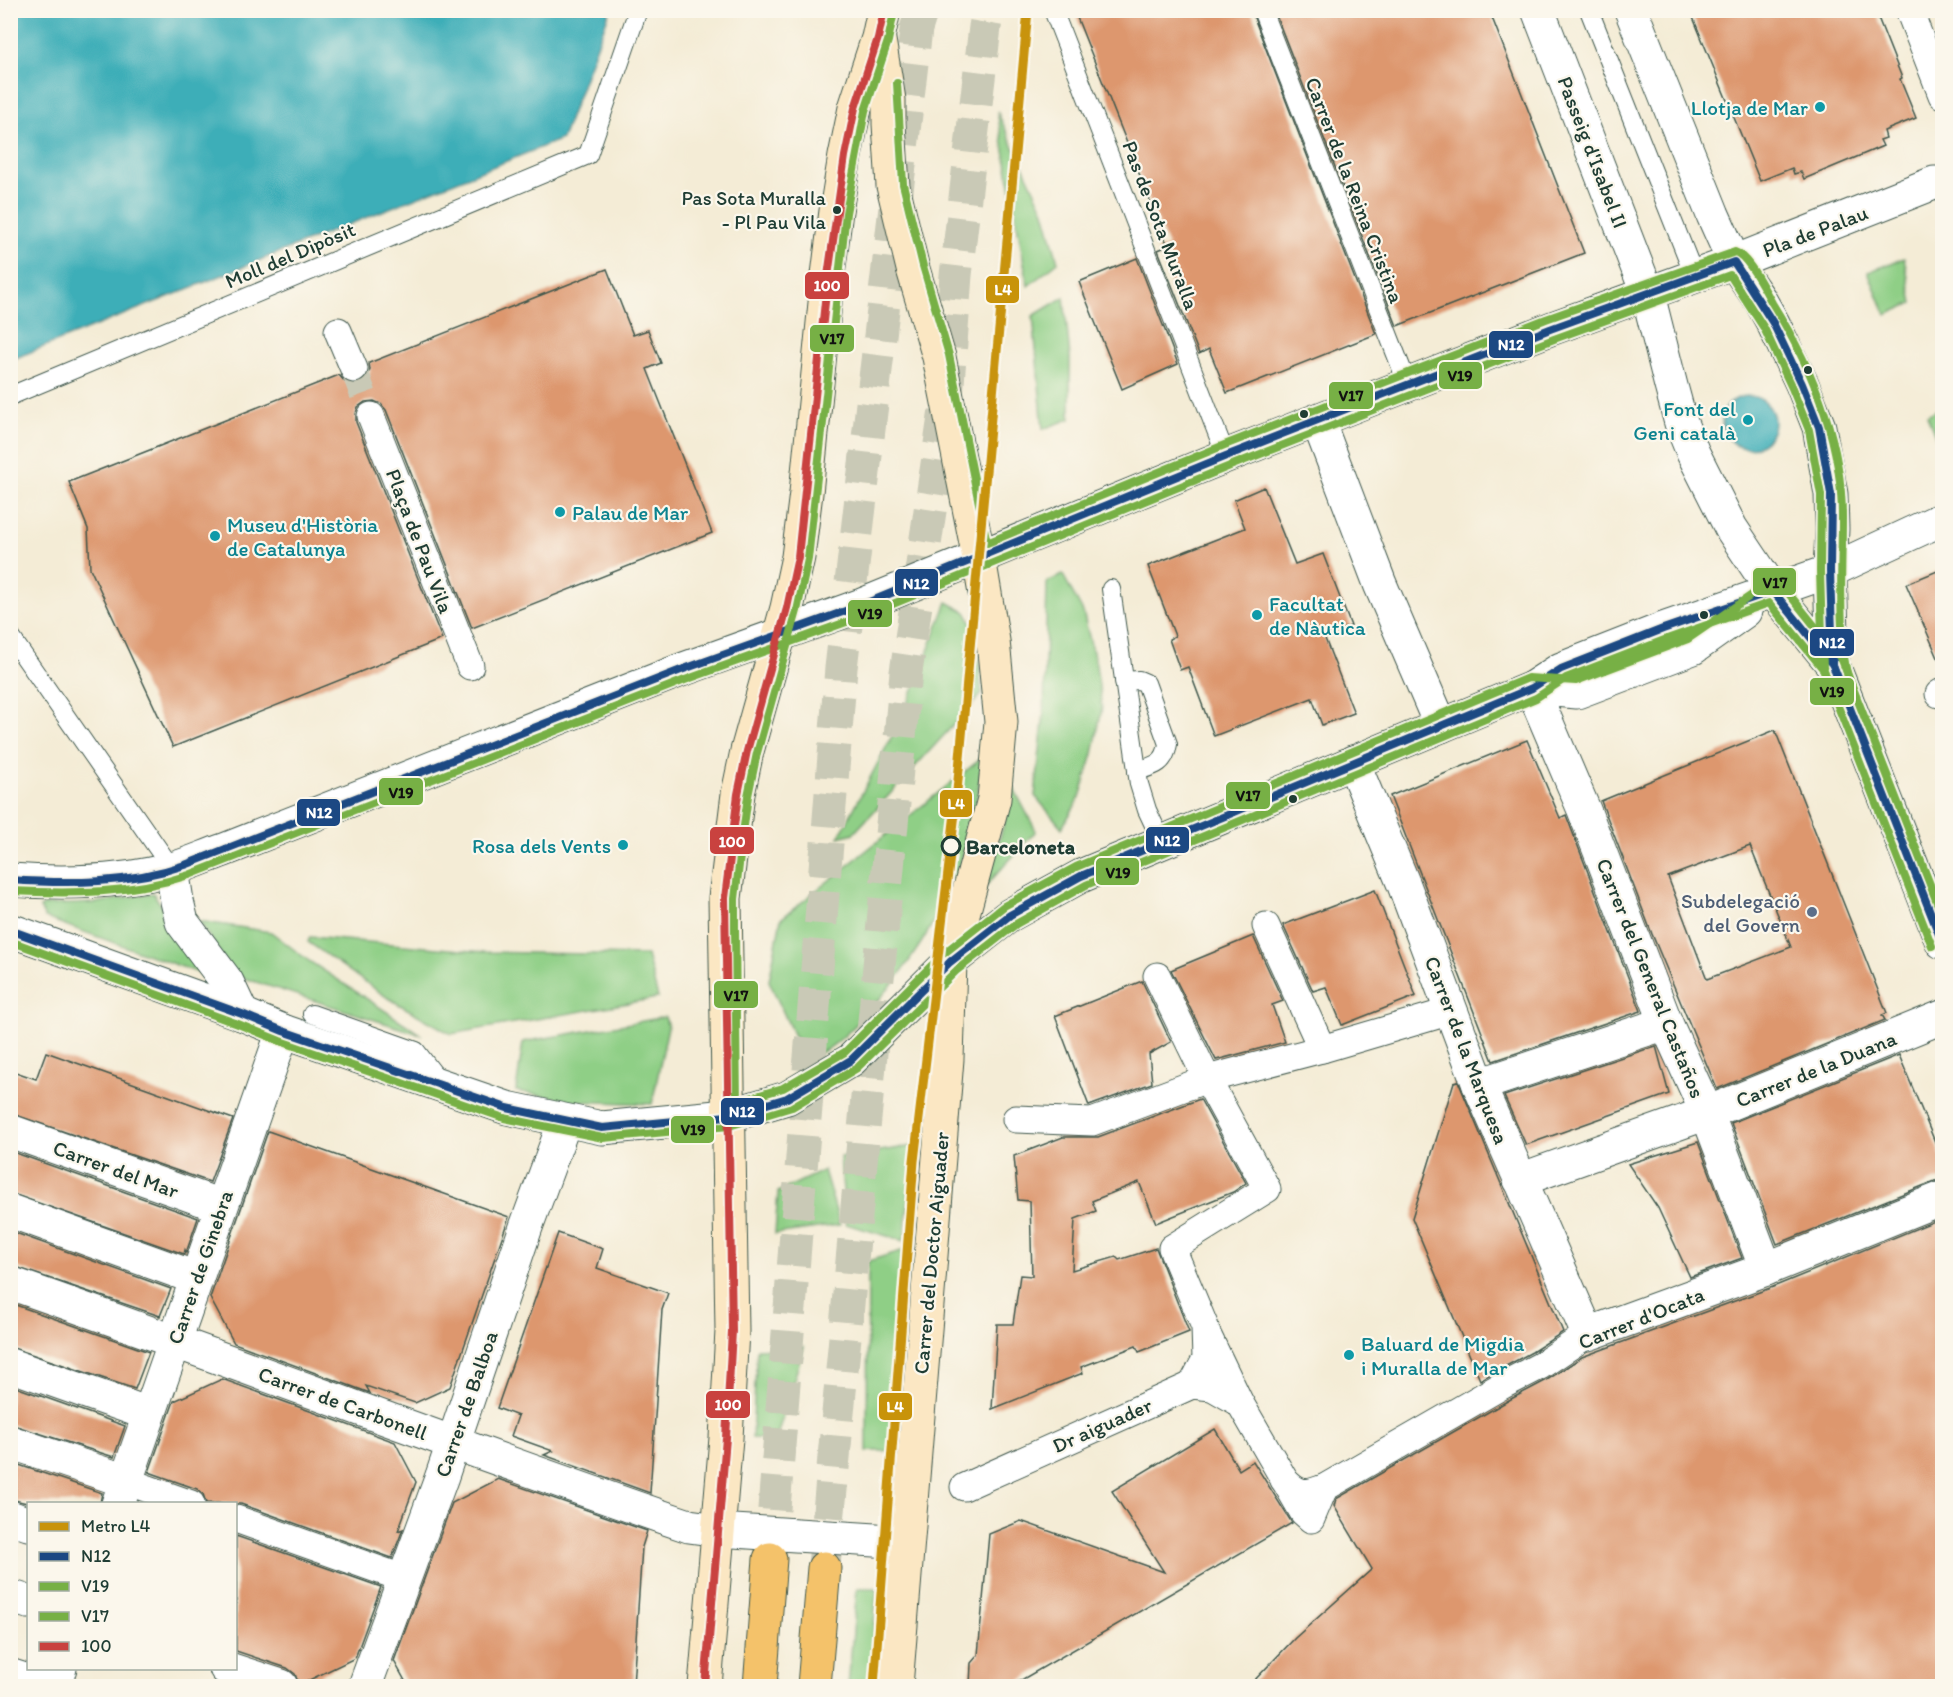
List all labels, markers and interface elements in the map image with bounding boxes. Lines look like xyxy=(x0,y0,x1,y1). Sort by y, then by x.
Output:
street label: Passeig d'Isabel II xyxy=(1553,73,1633,231)
street label: Carrer de la Reina Cristina xyxy=(1300,74,1410,307)
place label: Llotja de Mar xyxy=(1691,95,1808,120)
marker: Llotja de Mar xyxy=(1813,100,1827,114)
street label: Pas de Sota Muralla xyxy=(1117,137,1205,313)
place label: Pas Sota Muralla - Pl Pau Vila xyxy=(682,186,827,234)
street label: Pla de Palau xyxy=(1759,199,1871,263)
marker: Pas Sota Muralla - Pl Pau Vila xyxy=(831,204,843,216)
street label: Moll del Dipòsit xyxy=(221,216,359,294)
line badge: 100 xyxy=(804,271,850,300)
line badge: L4 xyxy=(985,275,1020,304)
text: 100 xyxy=(813,276,841,295)
text: L4 xyxy=(994,280,1012,299)
line badge: V17 xyxy=(809,324,855,353)
text: V17 xyxy=(820,329,844,348)
line badge: N12 xyxy=(1488,330,1534,359)
text: N12 xyxy=(1498,335,1525,354)
line badge: V19 xyxy=(1438,361,1483,390)
unlabelled marker xyxy=(1802,364,1814,376)
text: V19 xyxy=(1447,366,1473,385)
line badge: V17 xyxy=(1328,381,1374,410)
text: V17 xyxy=(1339,386,1363,405)
place label: Font del Geni català xyxy=(1633,396,1736,445)
unlabelled marker xyxy=(1298,408,1310,420)
marker: Font del Geni català xyxy=(1741,413,1755,427)
street label: Plaça de Pau Vila xyxy=(381,465,459,617)
place label: Palau de Mar xyxy=(572,500,689,525)
marker: Palau de Mar xyxy=(553,505,567,519)
place label: Museu d'Història de Catalunya xyxy=(227,512,378,561)
marker: Museu d'Història de Catalunya xyxy=(208,529,222,543)
line badge: V17 xyxy=(1752,567,1797,596)
line badge: N12 xyxy=(894,568,939,597)
text: V17 xyxy=(1763,573,1787,592)
text: N12 xyxy=(903,574,930,593)
place label: Facultat de Nàutica xyxy=(1269,591,1366,640)
line badge: V19 xyxy=(847,599,893,628)
text: V19 xyxy=(857,604,883,623)
marker: Facultat de Nàutica xyxy=(1250,608,1264,622)
unlabelled marker xyxy=(1698,609,1710,621)
line badge: N12 xyxy=(1809,628,1855,657)
text: N12 xyxy=(1819,633,1846,652)
line badge: V19 xyxy=(1809,677,1855,706)
text: V19 xyxy=(1819,682,1845,701)
line badge: V19 xyxy=(378,777,424,806)
line badge: V17 xyxy=(1225,781,1271,810)
text: V19 xyxy=(388,783,414,802)
text: V17 xyxy=(1236,786,1260,805)
line badge: L4 xyxy=(939,789,973,818)
unlabelled marker xyxy=(1287,793,1299,805)
text: L4 xyxy=(947,794,965,813)
line badge: N12 xyxy=(296,798,341,827)
text: N12 xyxy=(306,803,333,822)
line badge: 100 xyxy=(709,826,755,855)
line badge: N12 xyxy=(1145,826,1190,854)
text: N12 xyxy=(1154,831,1181,850)
text: 100 xyxy=(718,832,746,851)
place label: Rosa dels Vents xyxy=(472,833,611,858)
place label: Barceloneta xyxy=(966,834,1076,859)
marker: Barceloneta xyxy=(941,836,961,856)
marker: Rosa dels Vents xyxy=(616,838,630,852)
street label: Carrer del General Castaños xyxy=(1591,854,1711,1102)
line badge: V19 xyxy=(1095,857,1140,886)
text: V19 xyxy=(1105,863,1131,882)
place label: Subdelegació del Govern xyxy=(1681,888,1800,937)
marker: Subdelegació del Govern xyxy=(1805,905,1819,919)
street label: Carrer de la Marquesa xyxy=(1420,953,1514,1147)
line badge: V17 xyxy=(713,980,759,1009)
text: V17 xyxy=(724,986,748,1005)
street label: Carrer de la Duana xyxy=(1732,1025,1900,1113)
line badge: N12 xyxy=(720,1097,765,1126)
text: N12 xyxy=(729,1102,756,1121)
line badge: V19 xyxy=(670,1115,715,1144)
text: V19 xyxy=(680,1120,706,1139)
street label: Carrer del Doctor Aiguader xyxy=(908,1131,954,1375)
street label: Carrer del Mar xyxy=(50,1135,183,1204)
street label: Carrer de Ginebra xyxy=(162,1187,238,1347)
street label: Carrer d'Ocata xyxy=(1575,1281,1707,1355)
street label: Carrer de Balboa xyxy=(429,1327,503,1480)
place label: Baluard de Migdia i Muralla de Mar xyxy=(1361,1331,1524,1380)
marker: Baluard de Migdia i Muralla de Mar xyxy=(1342,1348,1356,1362)
street label: Carrer de Carbonell xyxy=(255,1361,431,1445)
line badge: 100 xyxy=(705,1390,751,1419)
line badge: L4 xyxy=(878,1392,913,1421)
street label: Dr aiguader xyxy=(1048,1392,1156,1458)
text: 100 xyxy=(714,1395,742,1414)
text: L4 xyxy=(886,1397,904,1416)
legend xyxy=(27,1502,237,1670)
text: Metro L4 xyxy=(81,1515,151,1537)
text: N12 xyxy=(81,1545,112,1567)
text: V19 xyxy=(81,1575,109,1597)
text: V17 xyxy=(81,1605,109,1627)
text: 100 xyxy=(81,1635,112,1657)

